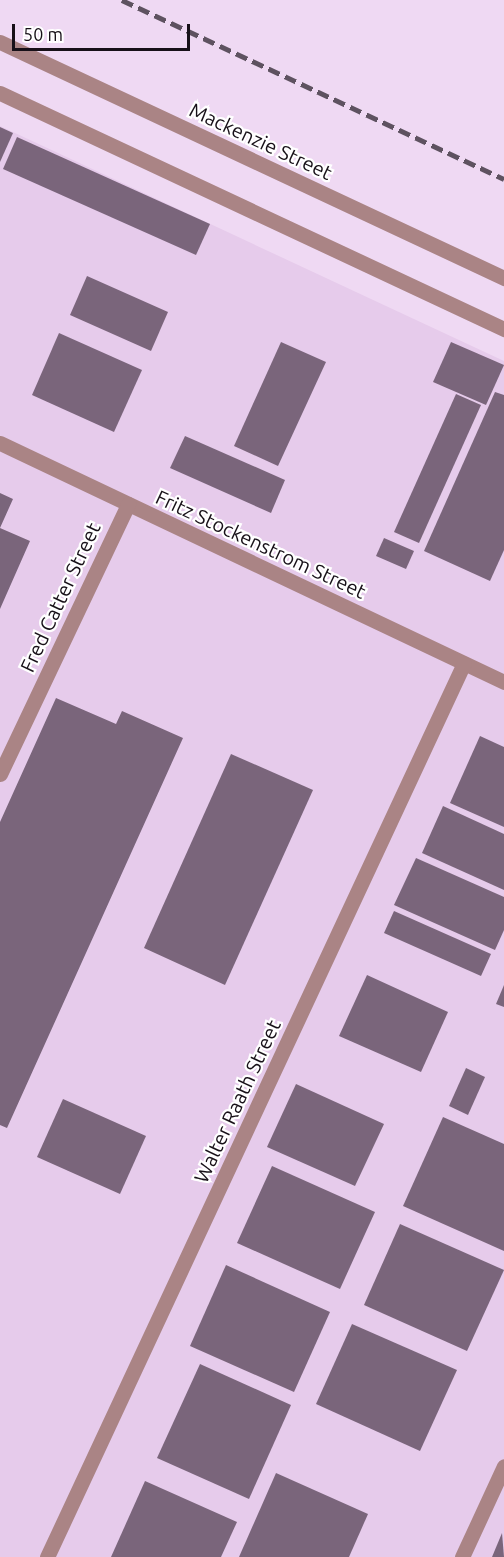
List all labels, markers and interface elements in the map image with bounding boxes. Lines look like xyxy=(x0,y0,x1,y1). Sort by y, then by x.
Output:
scale bar xyxy=(15,12,194,50)
text: 50 m xyxy=(23,24,63,44)
street label: Mackenzie Street xyxy=(186,97,336,185)
street label: Fritz Stockenstrom Street xyxy=(152,485,370,603)
street label: Fred Catter Street xyxy=(15,518,105,676)
street label: Walter Raath Street xyxy=(189,1016,285,1186)

